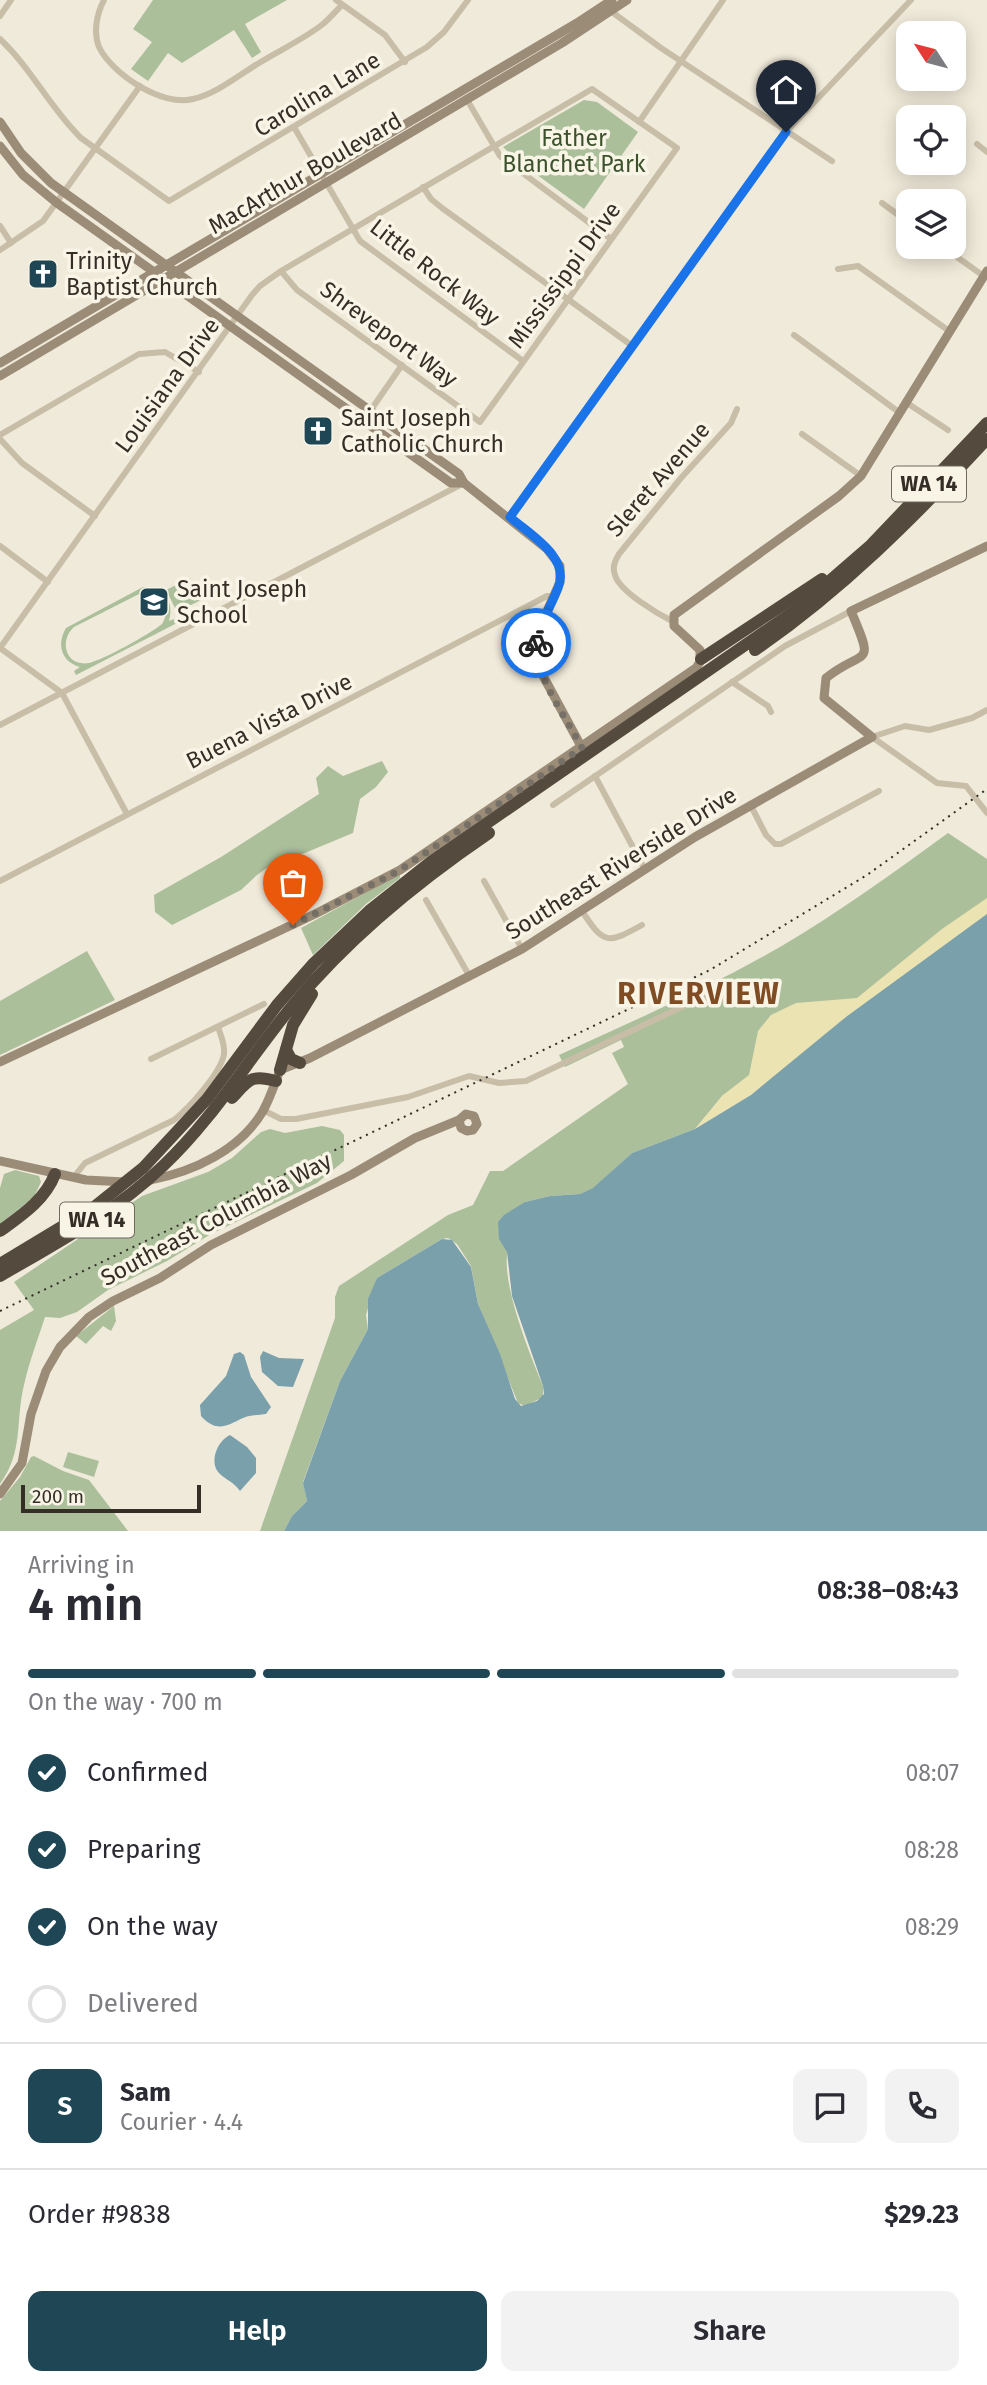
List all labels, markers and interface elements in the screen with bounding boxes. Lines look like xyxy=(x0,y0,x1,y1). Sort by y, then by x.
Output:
north arrow xyxy=(896,21,966,91)
map controls xyxy=(896,21,966,259)
street label: Carolina Lane xyxy=(249,45,385,143)
pin xyxy=(756,60,816,132)
icon: home xyxy=(767,71,805,109)
button: locate xyxy=(896,105,966,175)
street label: MacArthur Boulevard xyxy=(203,106,407,240)
park label: Father Blanchet Park xyxy=(502,124,646,178)
button: layers xyxy=(896,189,966,259)
street label: Mississippi Drive xyxy=(502,197,626,353)
street label: Little Rock Way xyxy=(364,213,506,332)
place label: Trinity Baptist Church xyxy=(66,247,218,301)
church icon: Trinity Baptist Church xyxy=(26,257,60,291)
street label: Shreveport Way xyxy=(315,275,464,394)
street label: Louisiana Drive xyxy=(109,312,225,458)
place label: Saint Joseph Catholic Church xyxy=(341,404,504,458)
church icon: Saint Joseph Catholic Church xyxy=(301,414,335,448)
street label: Sleret Avenue xyxy=(600,416,716,542)
road number: WA 14 xyxy=(892,466,966,502)
place label: Saint Joseph School xyxy=(177,575,307,629)
school or university icon: Saint Joseph School xyxy=(137,585,171,619)
courier xyxy=(501,608,571,678)
icon: bike xyxy=(517,624,555,662)
street label: Buena Vista Drive xyxy=(181,667,357,775)
street label: Southeast Riverside Drive xyxy=(500,780,742,946)
pin xyxy=(263,853,323,925)
icon: bag xyxy=(274,864,312,902)
district label: RIVERVIEW xyxy=(617,976,781,1012)
street label: Southeast Columbia Way xyxy=(96,1146,337,1292)
road number: WA 14 xyxy=(60,1202,134,1238)
scale bar xyxy=(21,1482,201,1514)
text: 200 m xyxy=(32,1485,84,1508)
text: Arriving in xyxy=(28,1551,135,1579)
text: 08:38–08:43 xyxy=(817,1575,959,1606)
text: 4 min xyxy=(28,1577,143,1632)
text: On the way · 700 m xyxy=(28,1688,223,1716)
icon: check xyxy=(28,1754,66,1792)
text: Confirmed xyxy=(87,1757,208,1788)
text: 08:07 xyxy=(905,1759,959,1787)
icon: check xyxy=(28,1831,66,1869)
text: Preparing xyxy=(87,1834,200,1865)
text: 08:28 xyxy=(904,1836,959,1864)
icon: check xyxy=(28,1908,66,1946)
text: On the way xyxy=(87,1911,218,1942)
text: 08:29 xyxy=(905,1913,959,1941)
text: Delivered xyxy=(87,1988,199,2019)
button: chat xyxy=(793,2069,867,2143)
button: phone xyxy=(885,2069,959,2143)
text: Sam xyxy=(120,2077,171,2108)
text: S xyxy=(58,2091,72,2122)
text: Courier · 4.4 xyxy=(120,2108,243,2136)
text: Order #9838 xyxy=(28,2199,171,2230)
text: $29.23 xyxy=(884,2199,959,2230)
button: Help xyxy=(28,2291,487,2371)
button: Share xyxy=(501,2291,959,2371)

